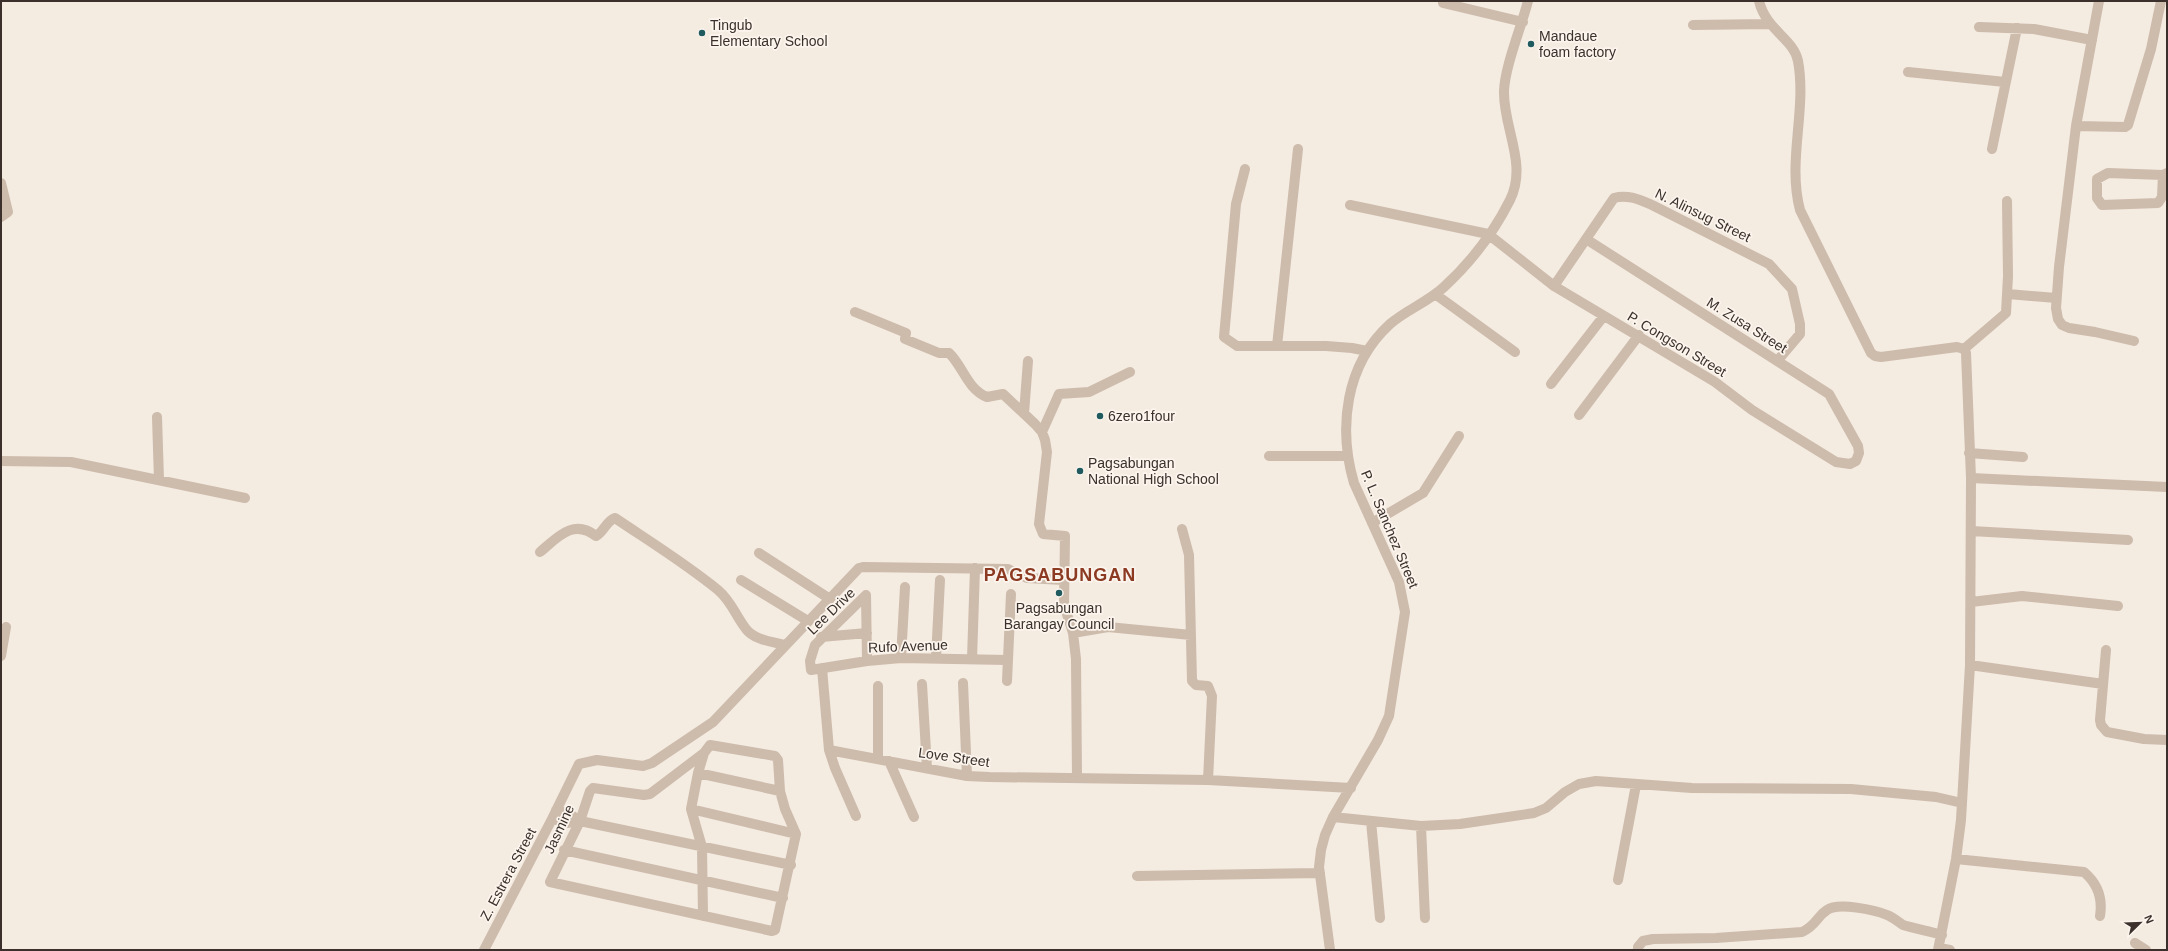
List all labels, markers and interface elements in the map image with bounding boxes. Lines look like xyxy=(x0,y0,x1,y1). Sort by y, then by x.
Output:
place label: Tingub Elementary School xyxy=(710,17,828,49)
marker: Tingub Elementary School xyxy=(697,28,707,38)
place label: Mandaue foam factory xyxy=(1539,28,1616,60)
marker: Mandaue foam factory xyxy=(1526,39,1536,49)
street label: N. Alinsug Street xyxy=(1653,185,1753,245)
street label: M. Zusa Street xyxy=(1704,294,1790,356)
street label: P. Congson Street xyxy=(1625,308,1729,380)
place label: 6zero1four xyxy=(1108,408,1175,424)
marker: 6zero1four xyxy=(1095,411,1105,421)
place label: Pagsabungan National High School xyxy=(1088,455,1219,487)
marker: Pagsabungan National High School xyxy=(1075,466,1085,476)
street label: P. L. Sanchez Street xyxy=(1358,468,1422,590)
district label: PAGSABUNGAN xyxy=(984,565,1136,585)
street label: Lee Drive xyxy=(804,584,858,638)
marker: Pagsabungan Barangay Council xyxy=(1054,588,1064,598)
place label: Pagsabungan Barangay Council xyxy=(1004,600,1114,632)
street label: Rufo Avenue xyxy=(868,637,948,655)
street label: Love Street xyxy=(917,744,991,770)
street label: Jasmine xyxy=(541,802,577,856)
street label: Z. Estrera Street xyxy=(477,825,539,923)
north arrow xyxy=(2120,903,2160,943)
text: N xyxy=(2142,913,2156,925)

